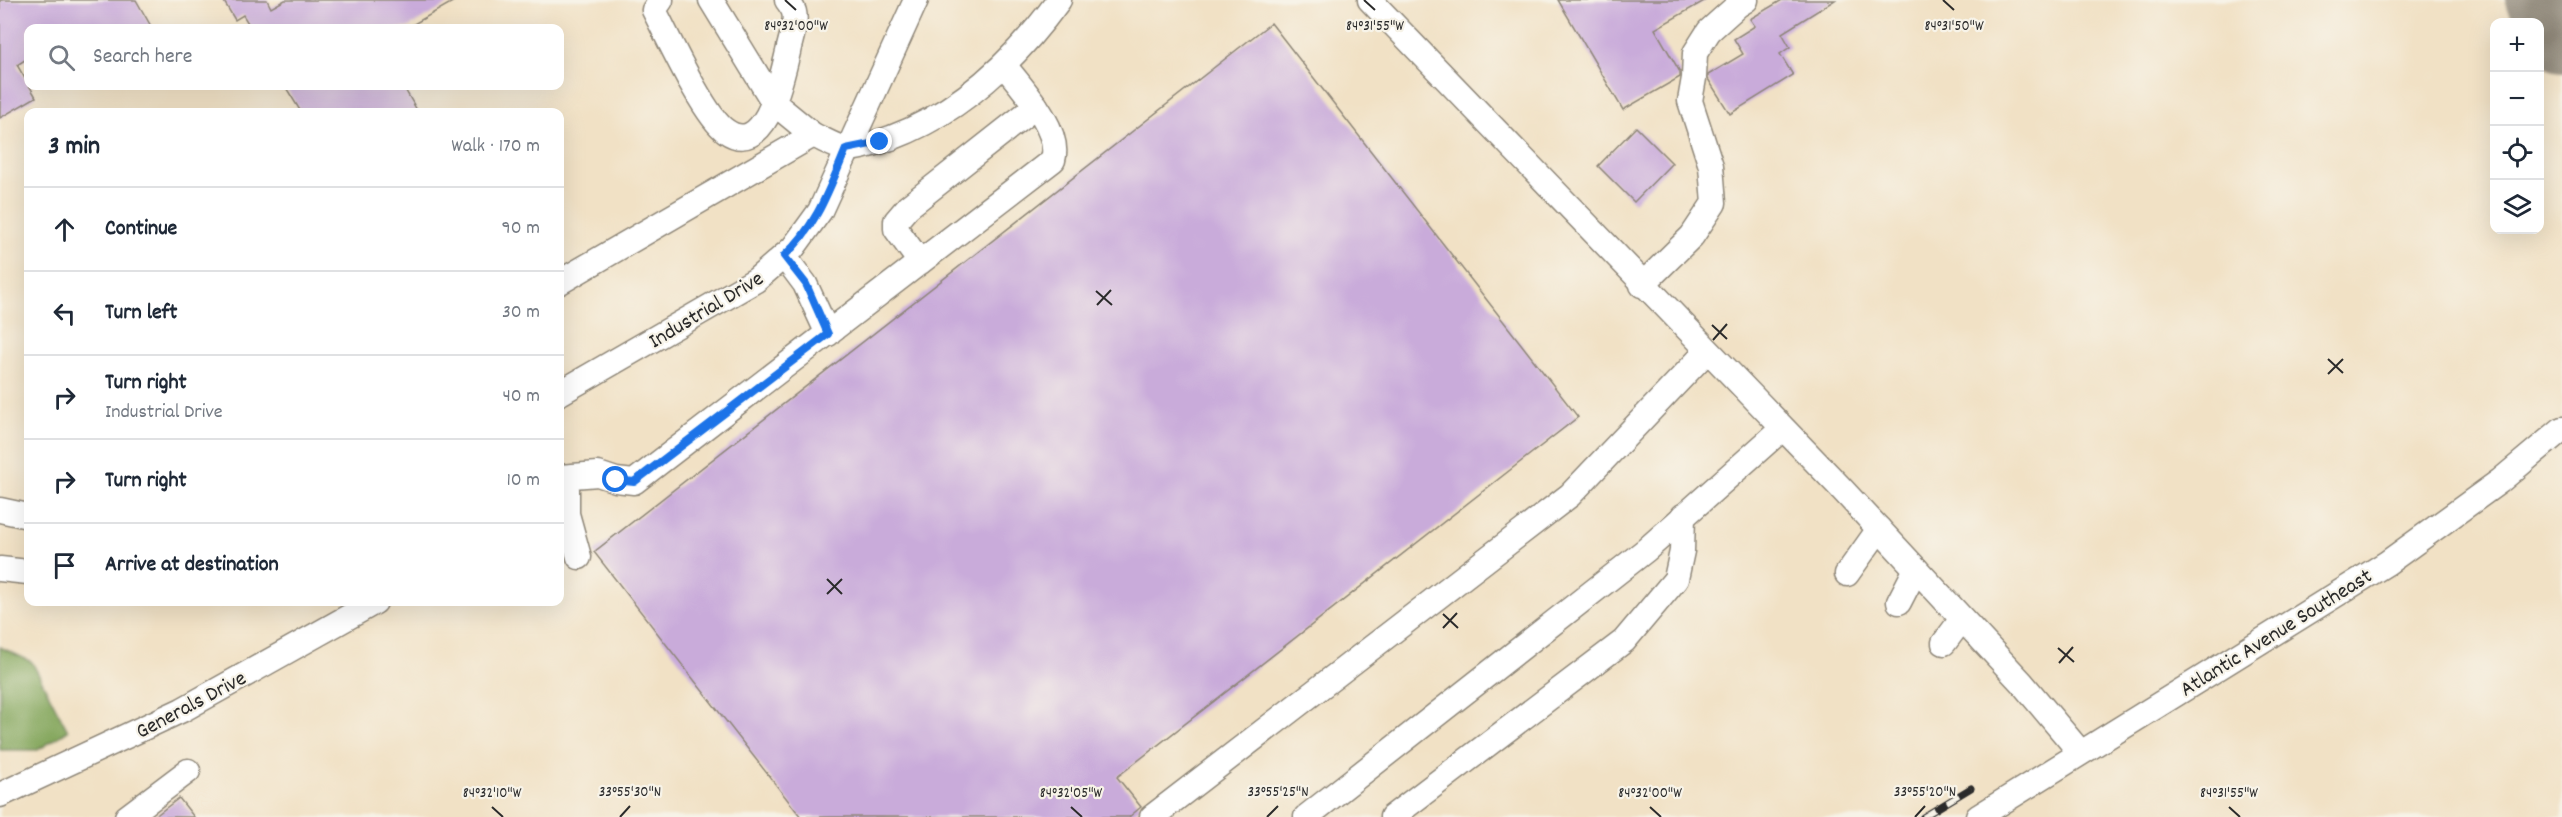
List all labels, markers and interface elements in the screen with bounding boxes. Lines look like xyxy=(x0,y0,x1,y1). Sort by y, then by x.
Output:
text: 84°32'00"W xyxy=(764,16,828,38)
text: 84°31'55"W xyxy=(1346,16,1404,38)
text: 84°31'50"W xyxy=(1924,16,1984,38)
map controls xyxy=(2490,18,2544,234)
button: + xyxy=(2490,18,2544,72)
search box xyxy=(24,24,564,90)
icon: search xyxy=(45,41,78,74)
text: Search here xyxy=(93,42,192,73)
button: − xyxy=(2490,72,2544,126)
button: locate xyxy=(2490,126,2544,180)
route end xyxy=(866,128,892,154)
text: 3 min xyxy=(48,129,100,166)
text: Walk · 170 m xyxy=(451,133,540,161)
button: layers xyxy=(2490,180,2544,234)
icon: ahead xyxy=(48,213,81,246)
text: Continue xyxy=(105,214,177,245)
text: 90 m xyxy=(502,215,540,243)
street label: Industrial Drive xyxy=(643,264,770,358)
icon: left xyxy=(48,297,81,330)
text: Turn left xyxy=(105,298,177,329)
text: 30 m xyxy=(502,299,540,327)
text: Turn right xyxy=(105,368,187,399)
icon: right xyxy=(48,381,81,414)
text: 40 m xyxy=(502,383,540,411)
text: Industrial Drive xyxy=(105,399,223,427)
icon: right xyxy=(48,465,81,498)
text: Turn right xyxy=(105,466,187,497)
route start xyxy=(602,466,628,492)
text: 10 m xyxy=(506,467,540,495)
icon: arrive xyxy=(48,549,81,582)
text: Arrive at destination xyxy=(105,550,279,581)
street label: Atlantic Avenue Southeast xyxy=(2175,562,2379,706)
street label: Generals Drive xyxy=(131,664,252,748)
text: 33°55'30"N xyxy=(599,782,661,804)
text: 33°55'25"N xyxy=(1247,782,1309,804)
text: 33°55'20"N xyxy=(1894,782,1956,804)
text: 84°32'10"W xyxy=(463,783,522,805)
text: 84°32'05"W xyxy=(1040,783,1103,805)
text: 84°32'00"W xyxy=(1618,783,1682,805)
text: 84°31'55"W xyxy=(2200,783,2258,805)

